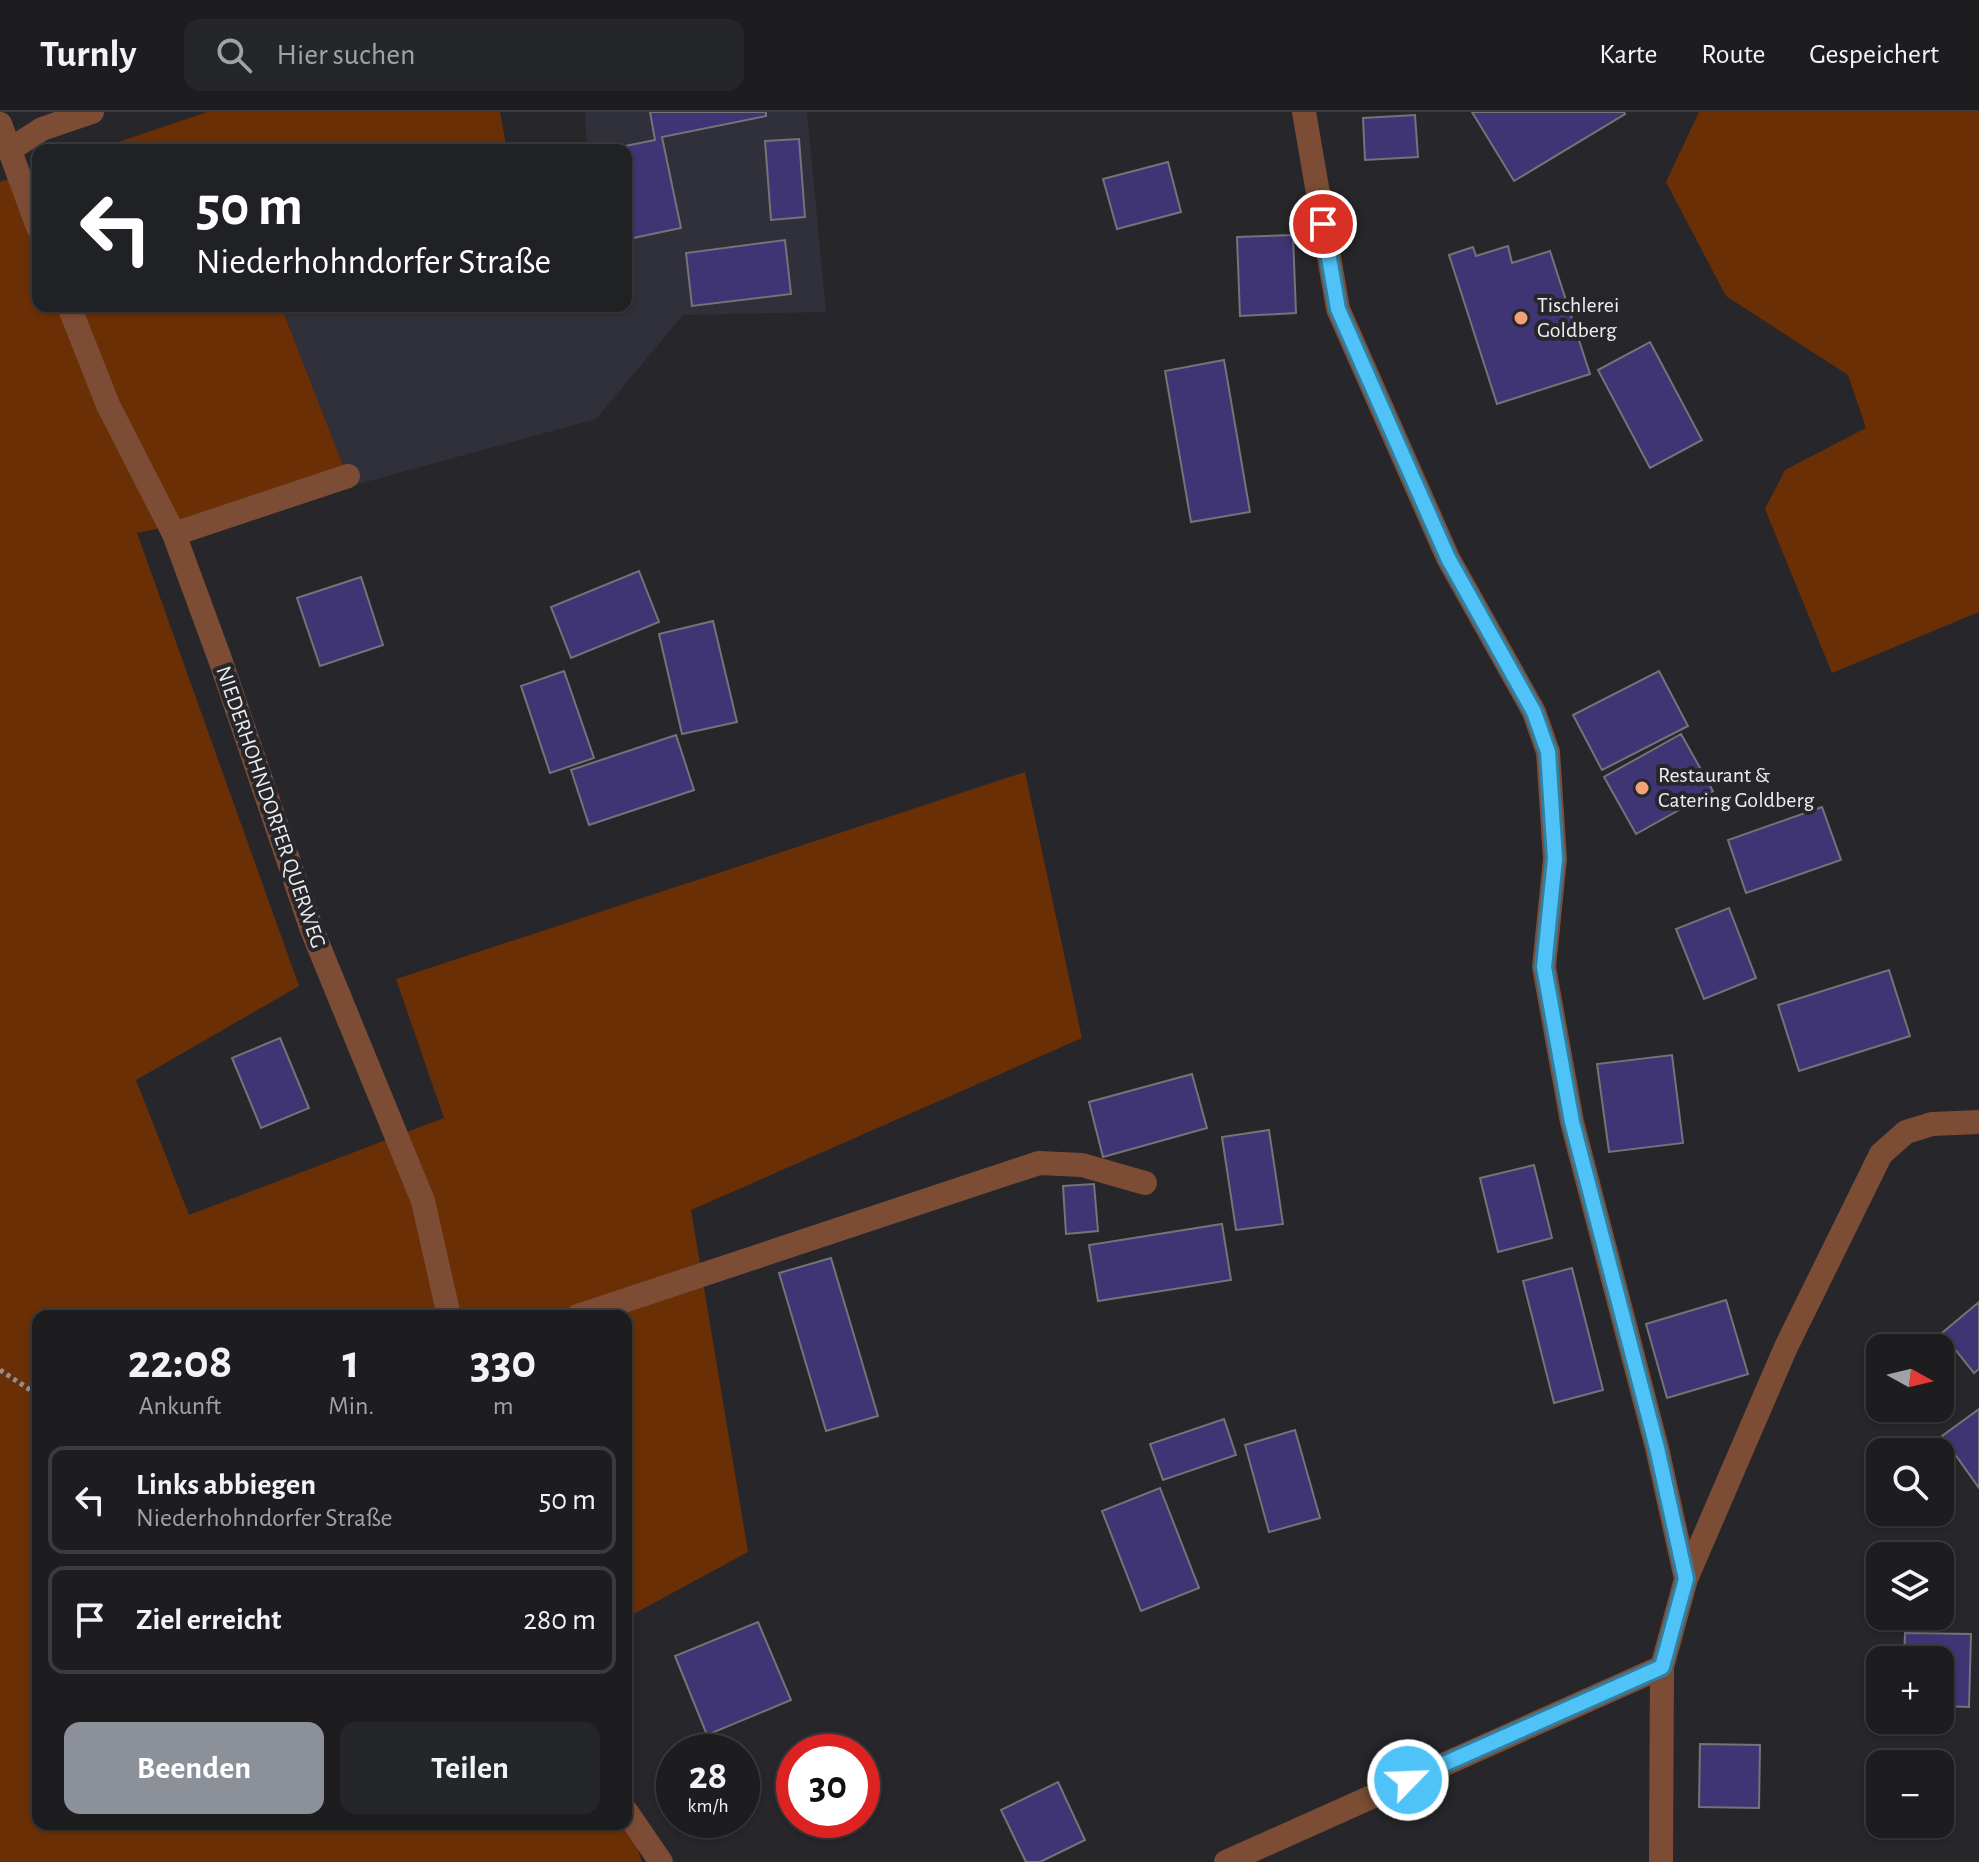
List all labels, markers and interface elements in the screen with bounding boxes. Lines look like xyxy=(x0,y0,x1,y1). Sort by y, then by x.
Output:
search box xyxy=(184,19,744,91)
icon: search xyxy=(212,33,256,77)
text: Turnly xyxy=(40,36,136,74)
text: Hier suchen xyxy=(276,40,416,70)
text: Karte xyxy=(1599,41,1657,69)
text: Route xyxy=(1701,41,1765,69)
text: Gespeichert xyxy=(1809,41,1939,69)
icon: left xyxy=(64,176,168,280)
text: 50 m xyxy=(196,179,303,235)
pin xyxy=(1289,190,1357,258)
icon: arrive xyxy=(1301,202,1345,246)
text: Niederhohndorfer Straße xyxy=(196,244,551,280)
place label: Tischlerei Goldberg xyxy=(1537,294,1619,341)
marker: Tischlerei Goldberg xyxy=(1512,309,1530,327)
street label: NIEDERHOHNDORFER QUERWEG xyxy=(212,663,330,951)
place label: Restaurant & Catering Goldberg xyxy=(1658,764,1815,811)
marker: Restaurant & Catering Goldberg xyxy=(1633,779,1651,797)
north arrow xyxy=(1866,1334,1954,1422)
map controls xyxy=(1866,1334,1954,1838)
text: 22:08 xyxy=(128,1339,233,1387)
text: 1 xyxy=(343,1339,360,1387)
text: 330 xyxy=(470,1339,536,1387)
text: Ankunft xyxy=(139,1393,221,1419)
text: Min. xyxy=(328,1393,374,1419)
text: m xyxy=(493,1393,514,1419)
button: search xyxy=(1866,1438,1954,1526)
text: Links abbiegen xyxy=(136,1470,316,1500)
icon: left xyxy=(68,1478,112,1522)
text: 50 m xyxy=(539,1485,596,1515)
text: Niederhohndorfer Straße xyxy=(136,1505,392,1531)
button: layers xyxy=(1866,1542,1954,1630)
icon: arrive xyxy=(68,1598,112,1642)
text: Ziel erreicht xyxy=(136,1605,281,1635)
text: 280 m xyxy=(523,1605,596,1635)
button: + xyxy=(1866,1646,1954,1734)
button: Beenden xyxy=(64,1722,324,1814)
button: Teilen xyxy=(340,1722,600,1814)
speed limit sign: 30 xyxy=(776,1734,880,1838)
position arrow xyxy=(1366,1738,1450,1822)
button: − xyxy=(1866,1750,1954,1838)
text: 28 xyxy=(689,1756,727,1796)
text: km/h xyxy=(687,1796,729,1816)

